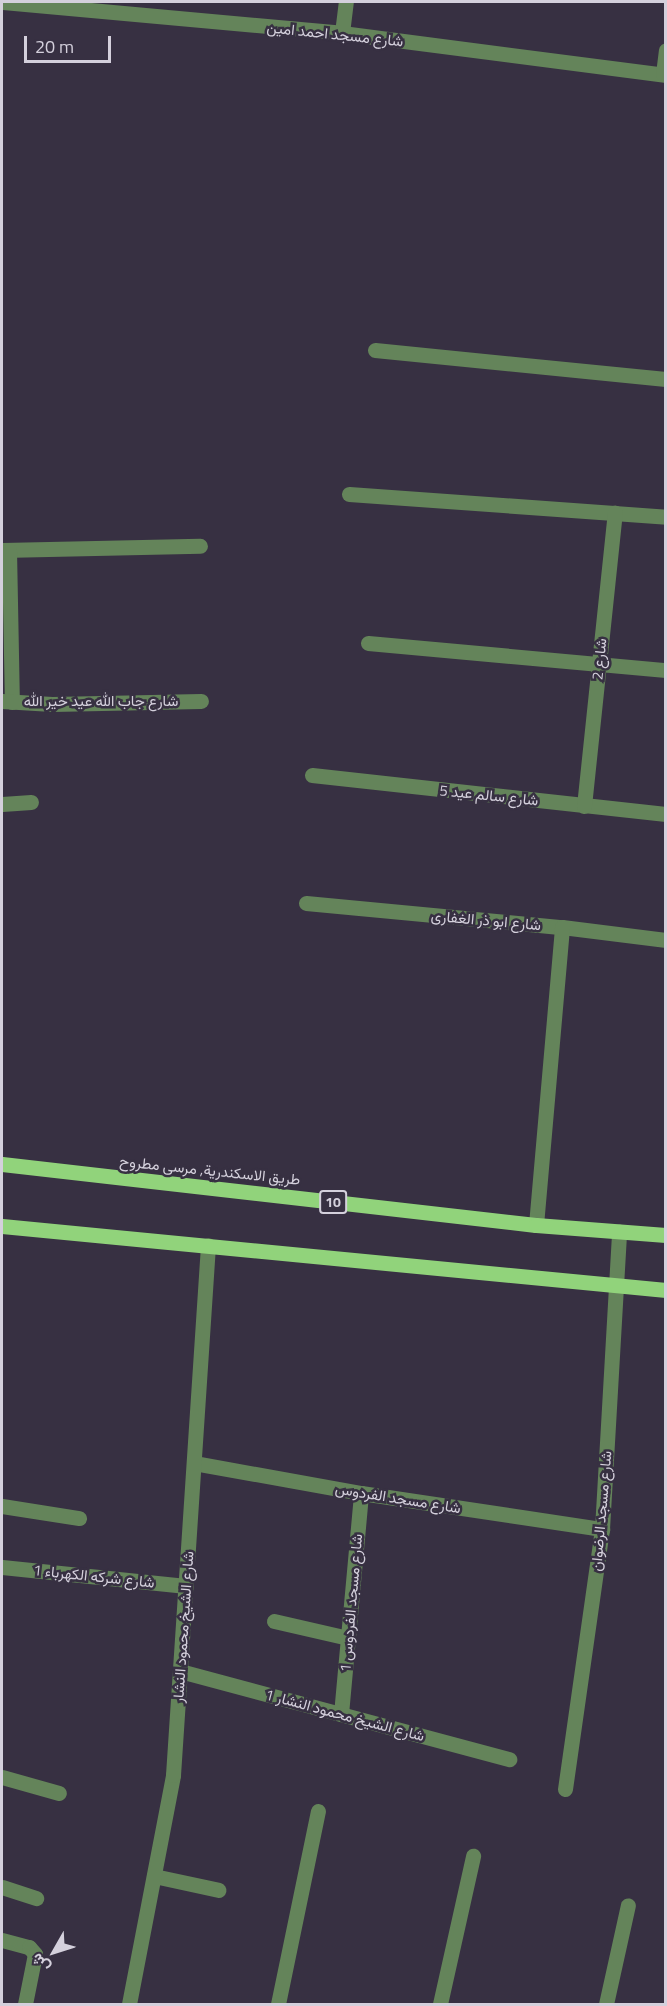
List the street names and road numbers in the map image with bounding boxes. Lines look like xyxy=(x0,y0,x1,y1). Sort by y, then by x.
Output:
street label: شارع مسجد احمد امين xyxy=(266,18,404,50)
street label: شارع 2 xyxy=(588,637,610,681)
street label: شارع جاب الله عيد خير الله xyxy=(24,692,178,710)
street label: شارع سالم عيد 5 xyxy=(439,781,539,809)
street label: شارع ابو ذر الغفارى xyxy=(430,906,542,934)
street label: طريق الاسكندرية, مرسى مطروح xyxy=(119,1152,301,1188)
road number: 10 xyxy=(318,1191,348,1213)
street label: شارع مسجد الرضوان xyxy=(587,1450,615,1572)
street label: شارع مسجد الفردوس xyxy=(334,1479,462,1517)
street label: شارع مسجد الفردوس 1 xyxy=(336,1533,366,1673)
street label: شارع الشيخ محمود النشار xyxy=(169,1550,197,1704)
street label: شارع شركه الكهرباء 1 xyxy=(32,1561,156,1591)
street label: شارع الشيخ محمود النشار 1 xyxy=(263,1685,427,1745)

